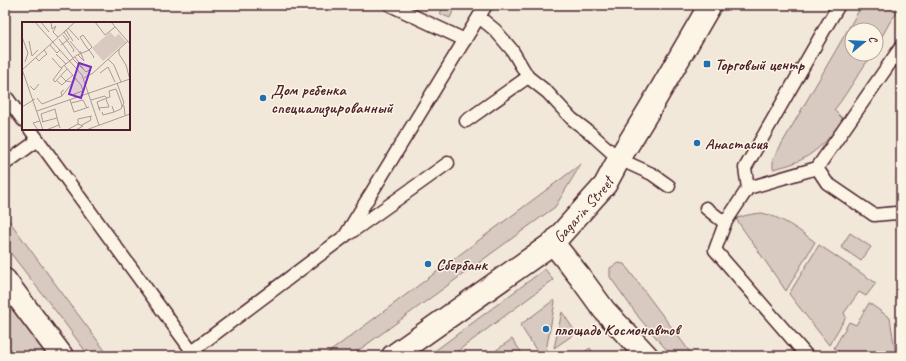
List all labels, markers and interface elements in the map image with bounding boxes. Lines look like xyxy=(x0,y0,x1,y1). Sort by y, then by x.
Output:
inset map xyxy=(22,22,130,130)
north arrow xyxy=(844,22,884,62)
text: С xyxy=(866,34,881,45)
place label: Торговый центр xyxy=(715,55,805,75)
marker: Торговый центр xyxy=(702,59,712,69)
place label: Дом ребенка специализированный xyxy=(271,80,394,118)
marker: Дом ребенка специализированный xyxy=(258,93,268,103)
place label: Анастасия xyxy=(705,134,769,154)
marker: Анастасия xyxy=(692,138,702,148)
street label: Gagarin Street xyxy=(549,171,620,247)
place label: Сбербанк xyxy=(436,255,489,275)
marker: Сбербанк xyxy=(423,259,433,269)
place label: площадь Космонавтов xyxy=(554,320,682,340)
marker: площадь Космонавтов xyxy=(541,324,551,334)

